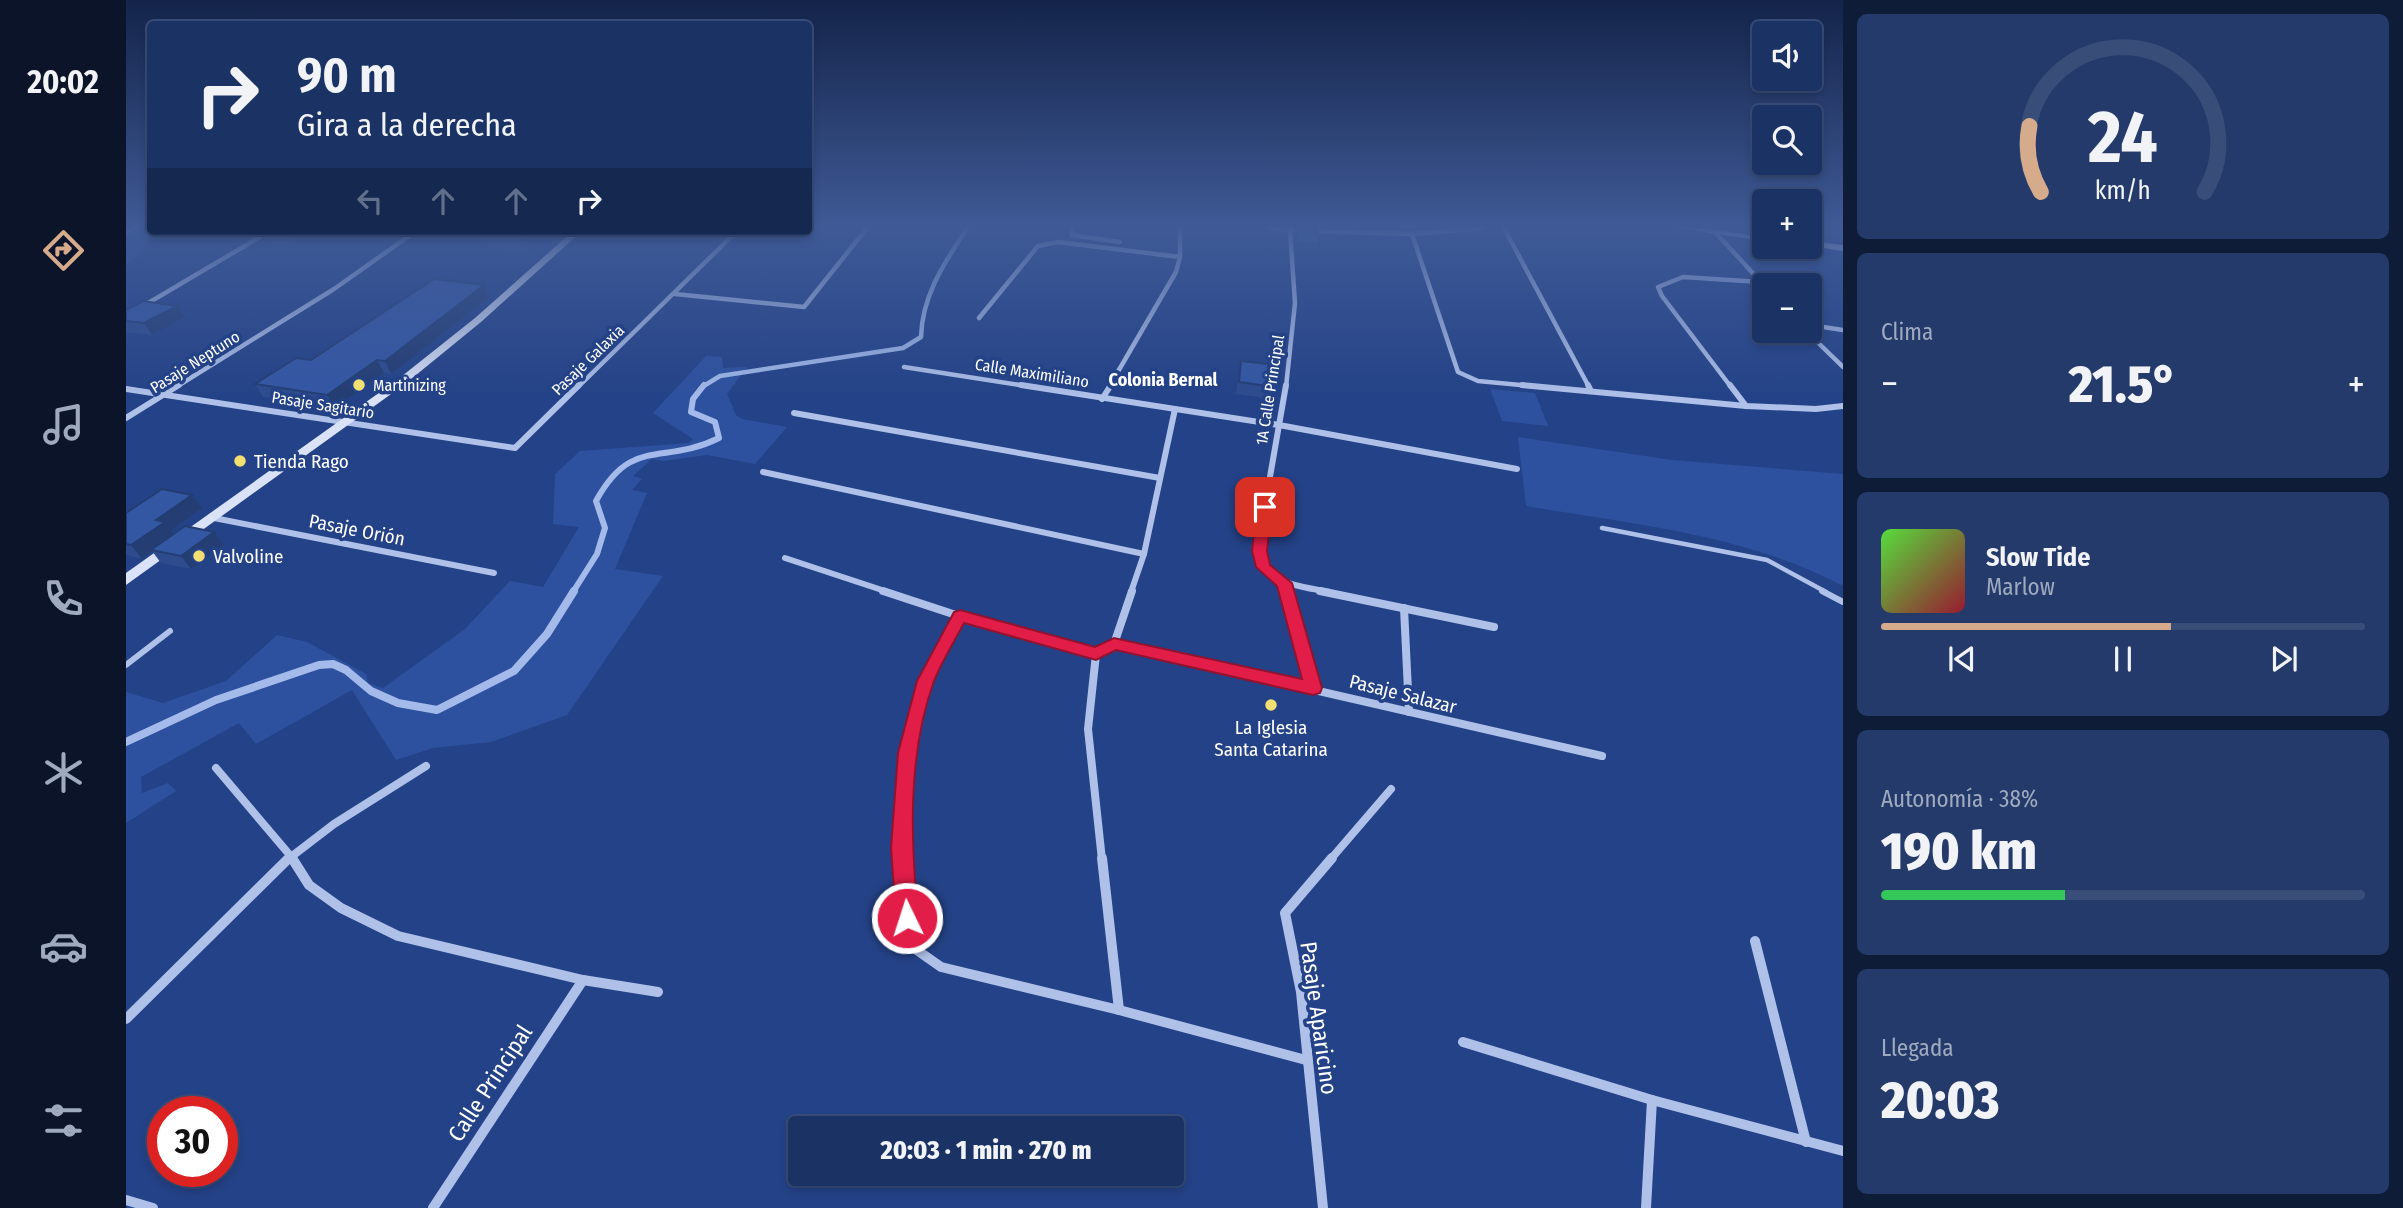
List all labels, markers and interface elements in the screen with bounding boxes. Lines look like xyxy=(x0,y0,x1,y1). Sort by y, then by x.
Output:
map controls xyxy=(1752,21,1822,343)
button: sound xyxy=(1752,21,1822,91)
text: 90 m xyxy=(297,46,397,105)
icon: right xyxy=(182,49,273,140)
text: 20:02 xyxy=(27,63,99,101)
text: 24 xyxy=(2087,95,2158,182)
button: search xyxy=(1752,105,1822,175)
text: Gira a la derecha xyxy=(297,106,517,144)
text: km/h xyxy=(2095,176,2151,206)
icon: left xyxy=(351,182,389,220)
icon: ahead xyxy=(424,182,462,220)
icon: ahead xyxy=(497,182,535,220)
icon: right xyxy=(570,182,608,220)
button: + xyxy=(1752,189,1822,259)
icon: directions xyxy=(39,226,88,275)
button: − xyxy=(1752,273,1822,343)
text: Clima xyxy=(1881,318,1933,346)
street label: Pasaje Galaxia xyxy=(548,321,628,399)
street label: Pasaje Neptuno xyxy=(147,327,243,397)
street label: 1A Calle Principal xyxy=(1252,334,1288,446)
text: 21.5° xyxy=(2069,353,2177,416)
street label: Calle Maximiliano xyxy=(974,355,1090,391)
text: − xyxy=(1881,361,1898,407)
text: + xyxy=(2348,361,2365,407)
district label: Colonia Bernal xyxy=(1109,369,1217,391)
place label: Martinizing xyxy=(373,376,446,395)
marker: Martinizing xyxy=(351,377,367,393)
street label: Pasaje Sagitario xyxy=(270,388,376,422)
icon: music xyxy=(39,400,88,449)
place label: Tienda Rago xyxy=(254,450,349,473)
marker: Tienda Rago xyxy=(232,453,248,469)
pin xyxy=(1235,477,1295,537)
icon: arrive xyxy=(1246,488,1284,526)
street label: Pasaje Orión xyxy=(307,509,407,551)
text: Slow Tide xyxy=(1986,542,2090,573)
place label: Valvoline xyxy=(213,545,283,568)
marker: Valvoline xyxy=(191,548,207,564)
text: Marlow xyxy=(1986,573,2055,601)
icon: phone xyxy=(39,574,88,623)
icon: previous xyxy=(1943,640,1981,678)
icon: pause xyxy=(2104,640,2142,678)
icon: next xyxy=(2265,640,2303,678)
street label: Pasaje Salazar xyxy=(1347,670,1459,719)
marker: La Iglesia Santa Catarina xyxy=(1263,697,1279,713)
place label: La Iglesia Santa Catarina xyxy=(1214,716,1328,761)
icon: climate xyxy=(39,748,88,797)
text: Autonomía · 38% xyxy=(1881,785,2038,813)
text: 190 km xyxy=(1881,820,2037,883)
position arrow xyxy=(870,881,944,955)
icon: car xyxy=(39,922,88,971)
street label: Pasaje Aparicino xyxy=(1294,940,1344,1096)
street label: Calle Principal xyxy=(442,1019,538,1147)
text: Llegada xyxy=(1881,1034,1953,1062)
text: 20:03 xyxy=(1881,1069,2000,1132)
icon: filters xyxy=(39,1096,88,1145)
speed limit sign: 30 xyxy=(147,1096,238,1187)
text: 20:03 · 1 min · 270 m xyxy=(880,1135,1092,1166)

